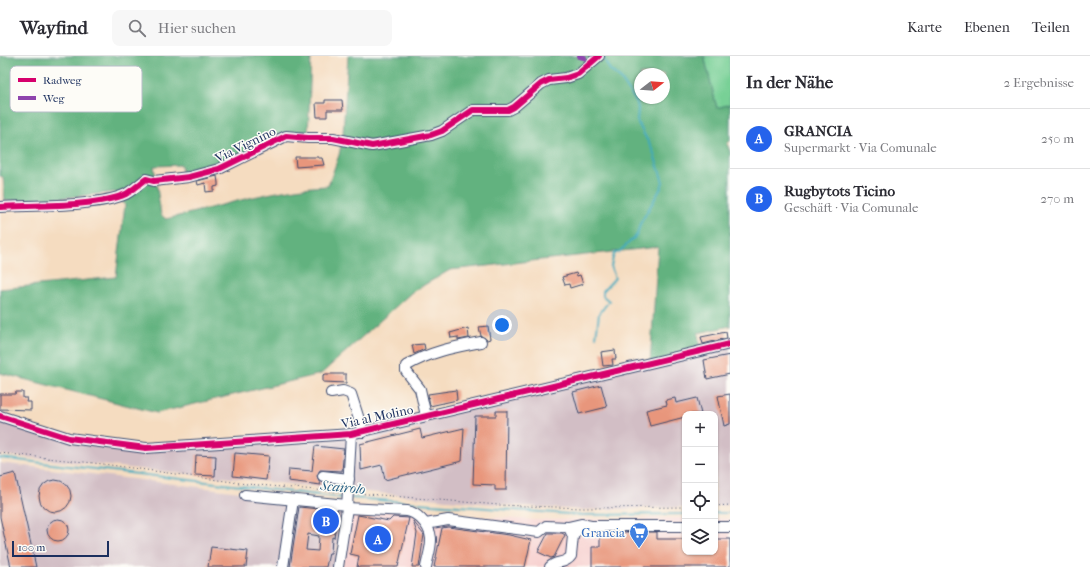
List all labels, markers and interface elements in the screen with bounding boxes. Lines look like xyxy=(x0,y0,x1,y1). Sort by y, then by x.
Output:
search box xyxy=(112,10,392,46)
text: Wayfind xyxy=(20,17,88,39)
icon: search xyxy=(126,17,148,39)
text: Hier suchen xyxy=(158,19,236,37)
text: Karte xyxy=(907,19,942,36)
text: Ebenen xyxy=(964,19,1010,36)
text: Teilen xyxy=(1032,19,1070,36)
legend xyxy=(10,66,142,112)
north arrow xyxy=(634,68,670,104)
text: In der Nähe xyxy=(746,72,833,92)
text: Radweg xyxy=(43,74,82,87)
text: 2 Ergebnisse xyxy=(1004,75,1074,90)
text: Weg xyxy=(42,92,65,105)
text: GRANCIA xyxy=(784,122,852,140)
street label: Via Vignino xyxy=(211,123,278,166)
text: A xyxy=(755,131,763,146)
text: 250 m xyxy=(1041,131,1074,146)
text: Supermarkt · Via Comunale xyxy=(784,140,937,155)
text: Rugbytots Ticino xyxy=(784,182,895,200)
text: B xyxy=(755,191,763,206)
text: 270 m xyxy=(1040,191,1074,206)
text: Geschäft · Via Comunale xyxy=(784,200,918,215)
your location xyxy=(492,315,512,335)
street label: Via al Molino xyxy=(339,401,415,432)
map controls xyxy=(682,411,718,555)
button: + xyxy=(682,411,718,447)
button: − xyxy=(682,447,718,483)
water label: Scairolo xyxy=(319,477,366,498)
button: locate xyxy=(682,483,718,519)
pin: B xyxy=(313,506,339,536)
button: layers xyxy=(682,519,718,555)
supermarket icon: Grancia xyxy=(628,521,650,549)
pin: A xyxy=(365,524,391,554)
place label: Grancia xyxy=(581,525,626,540)
scale bar xyxy=(12,539,109,558)
text: 100 m xyxy=(18,541,46,554)

